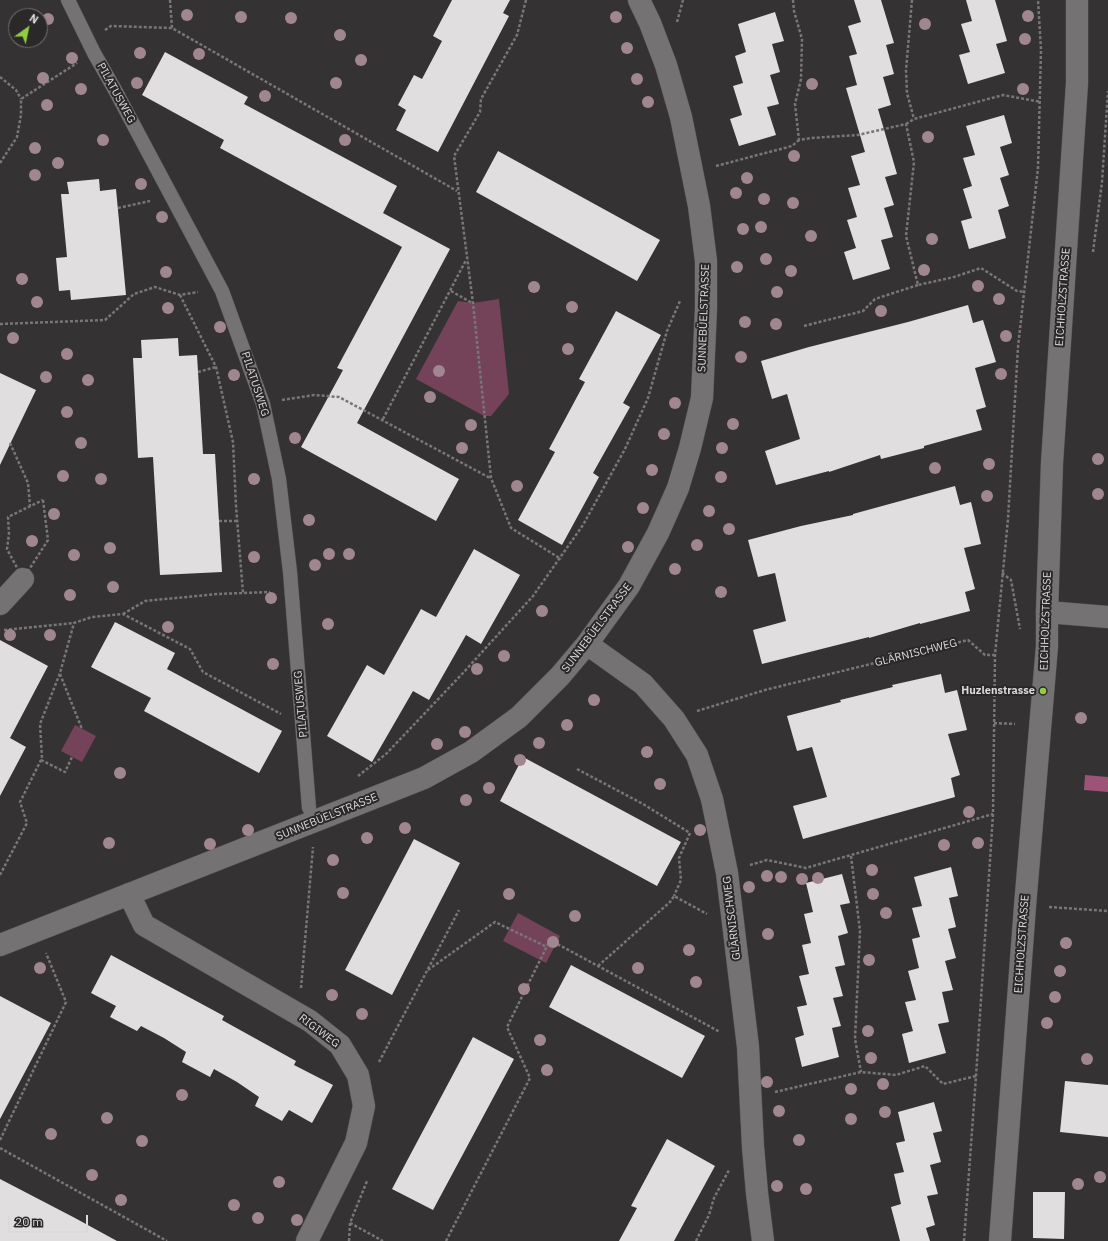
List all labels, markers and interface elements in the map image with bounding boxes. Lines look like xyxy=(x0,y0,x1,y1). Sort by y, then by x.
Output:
north arrow xyxy=(8,8,48,48)
text: N xyxy=(27,11,41,27)
street label: PILATUSWEG xyxy=(94,60,138,126)
street label: EICHHOLZSTRASSE xyxy=(1053,247,1073,347)
street label: SUNNEBÜELSTRASSE xyxy=(696,264,712,372)
street label: PILATUSWEG xyxy=(238,350,272,418)
street label: EICHHOLZSTRASSE xyxy=(1038,572,1054,670)
street label: SUNNEBÜELSTRASSE xyxy=(559,581,635,675)
street label: GLÄRNISCHWEG xyxy=(873,636,959,670)
street label: PILATUSWEG xyxy=(291,670,311,738)
place label: Huzlenstrasse xyxy=(961,684,1035,698)
marker: Huzlenstrasse xyxy=(1038,686,1048,696)
street label: SUNNEBÜELSTRASSE xyxy=(274,791,380,843)
street label: GLÄRNISCHWEG xyxy=(720,875,744,961)
street label: EICHHOLZSTRASSE xyxy=(1012,894,1032,994)
street label: RIGIWEG xyxy=(296,1011,342,1051)
scale bar xyxy=(10,1207,90,1233)
text: 20 m xyxy=(15,1214,43,1229)

